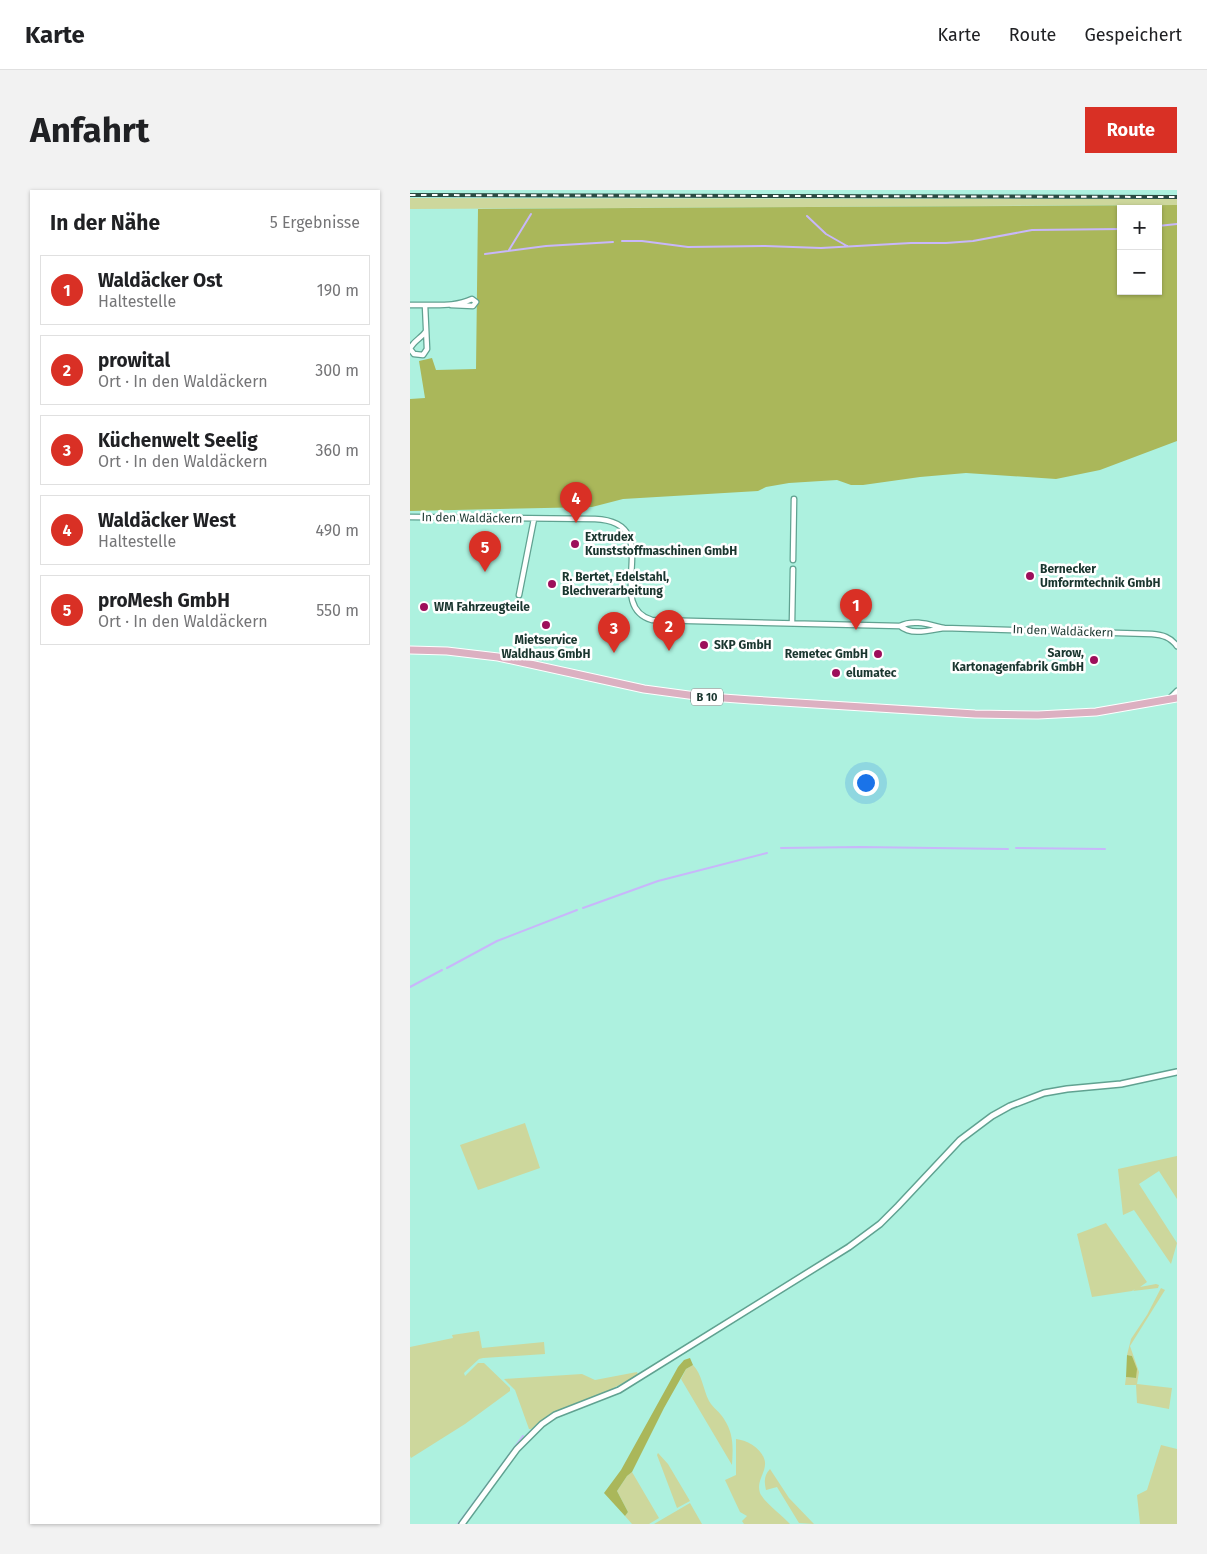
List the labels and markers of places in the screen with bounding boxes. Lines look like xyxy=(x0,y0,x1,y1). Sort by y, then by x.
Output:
pin: 4 xyxy=(560,482,592,523)
place label: Extrudex Kunststoffmaschinen GmbH xyxy=(585,530,737,558)
pin: 5 xyxy=(469,531,501,572)
marker: Extrudex Kunststoffmaschinen GmbH xyxy=(569,538,581,550)
place label: Bernecker Umformtechnik GmbH xyxy=(1040,562,1161,590)
place label: R. Bertet, Edelstahl, Blechverarbeitung xyxy=(562,570,669,598)
marker: Bernecker Umformtechnik GmbH xyxy=(1024,570,1036,582)
marker: R. Bertet, Edelstahl, Blechverarbeitung xyxy=(546,578,558,590)
pin: 1 xyxy=(840,589,872,630)
place label: WM Fahrzeugteile xyxy=(434,600,530,614)
marker: WM Fahrzeugteile xyxy=(418,601,430,613)
pin: 2 xyxy=(653,610,685,651)
pin: 3 xyxy=(598,612,630,653)
marker: Mietservice Waldhaus GmbH xyxy=(540,619,552,631)
place label: Mietservice Waldhaus GmbH xyxy=(501,633,591,661)
place label: SKP GmbH xyxy=(714,638,772,652)
marker: SKP GmbH xyxy=(698,639,710,651)
place label: Sarow, Kartonagenfabrik GmbH xyxy=(952,646,1084,674)
place label: Remetec GmbH xyxy=(785,647,868,661)
marker: Remetec GmbH xyxy=(872,648,884,660)
marker: Sarow, Kartonagenfabrik GmbH xyxy=(1088,654,1100,666)
place label: elumatec xyxy=(846,666,897,680)
marker: elumatec xyxy=(830,667,842,679)

